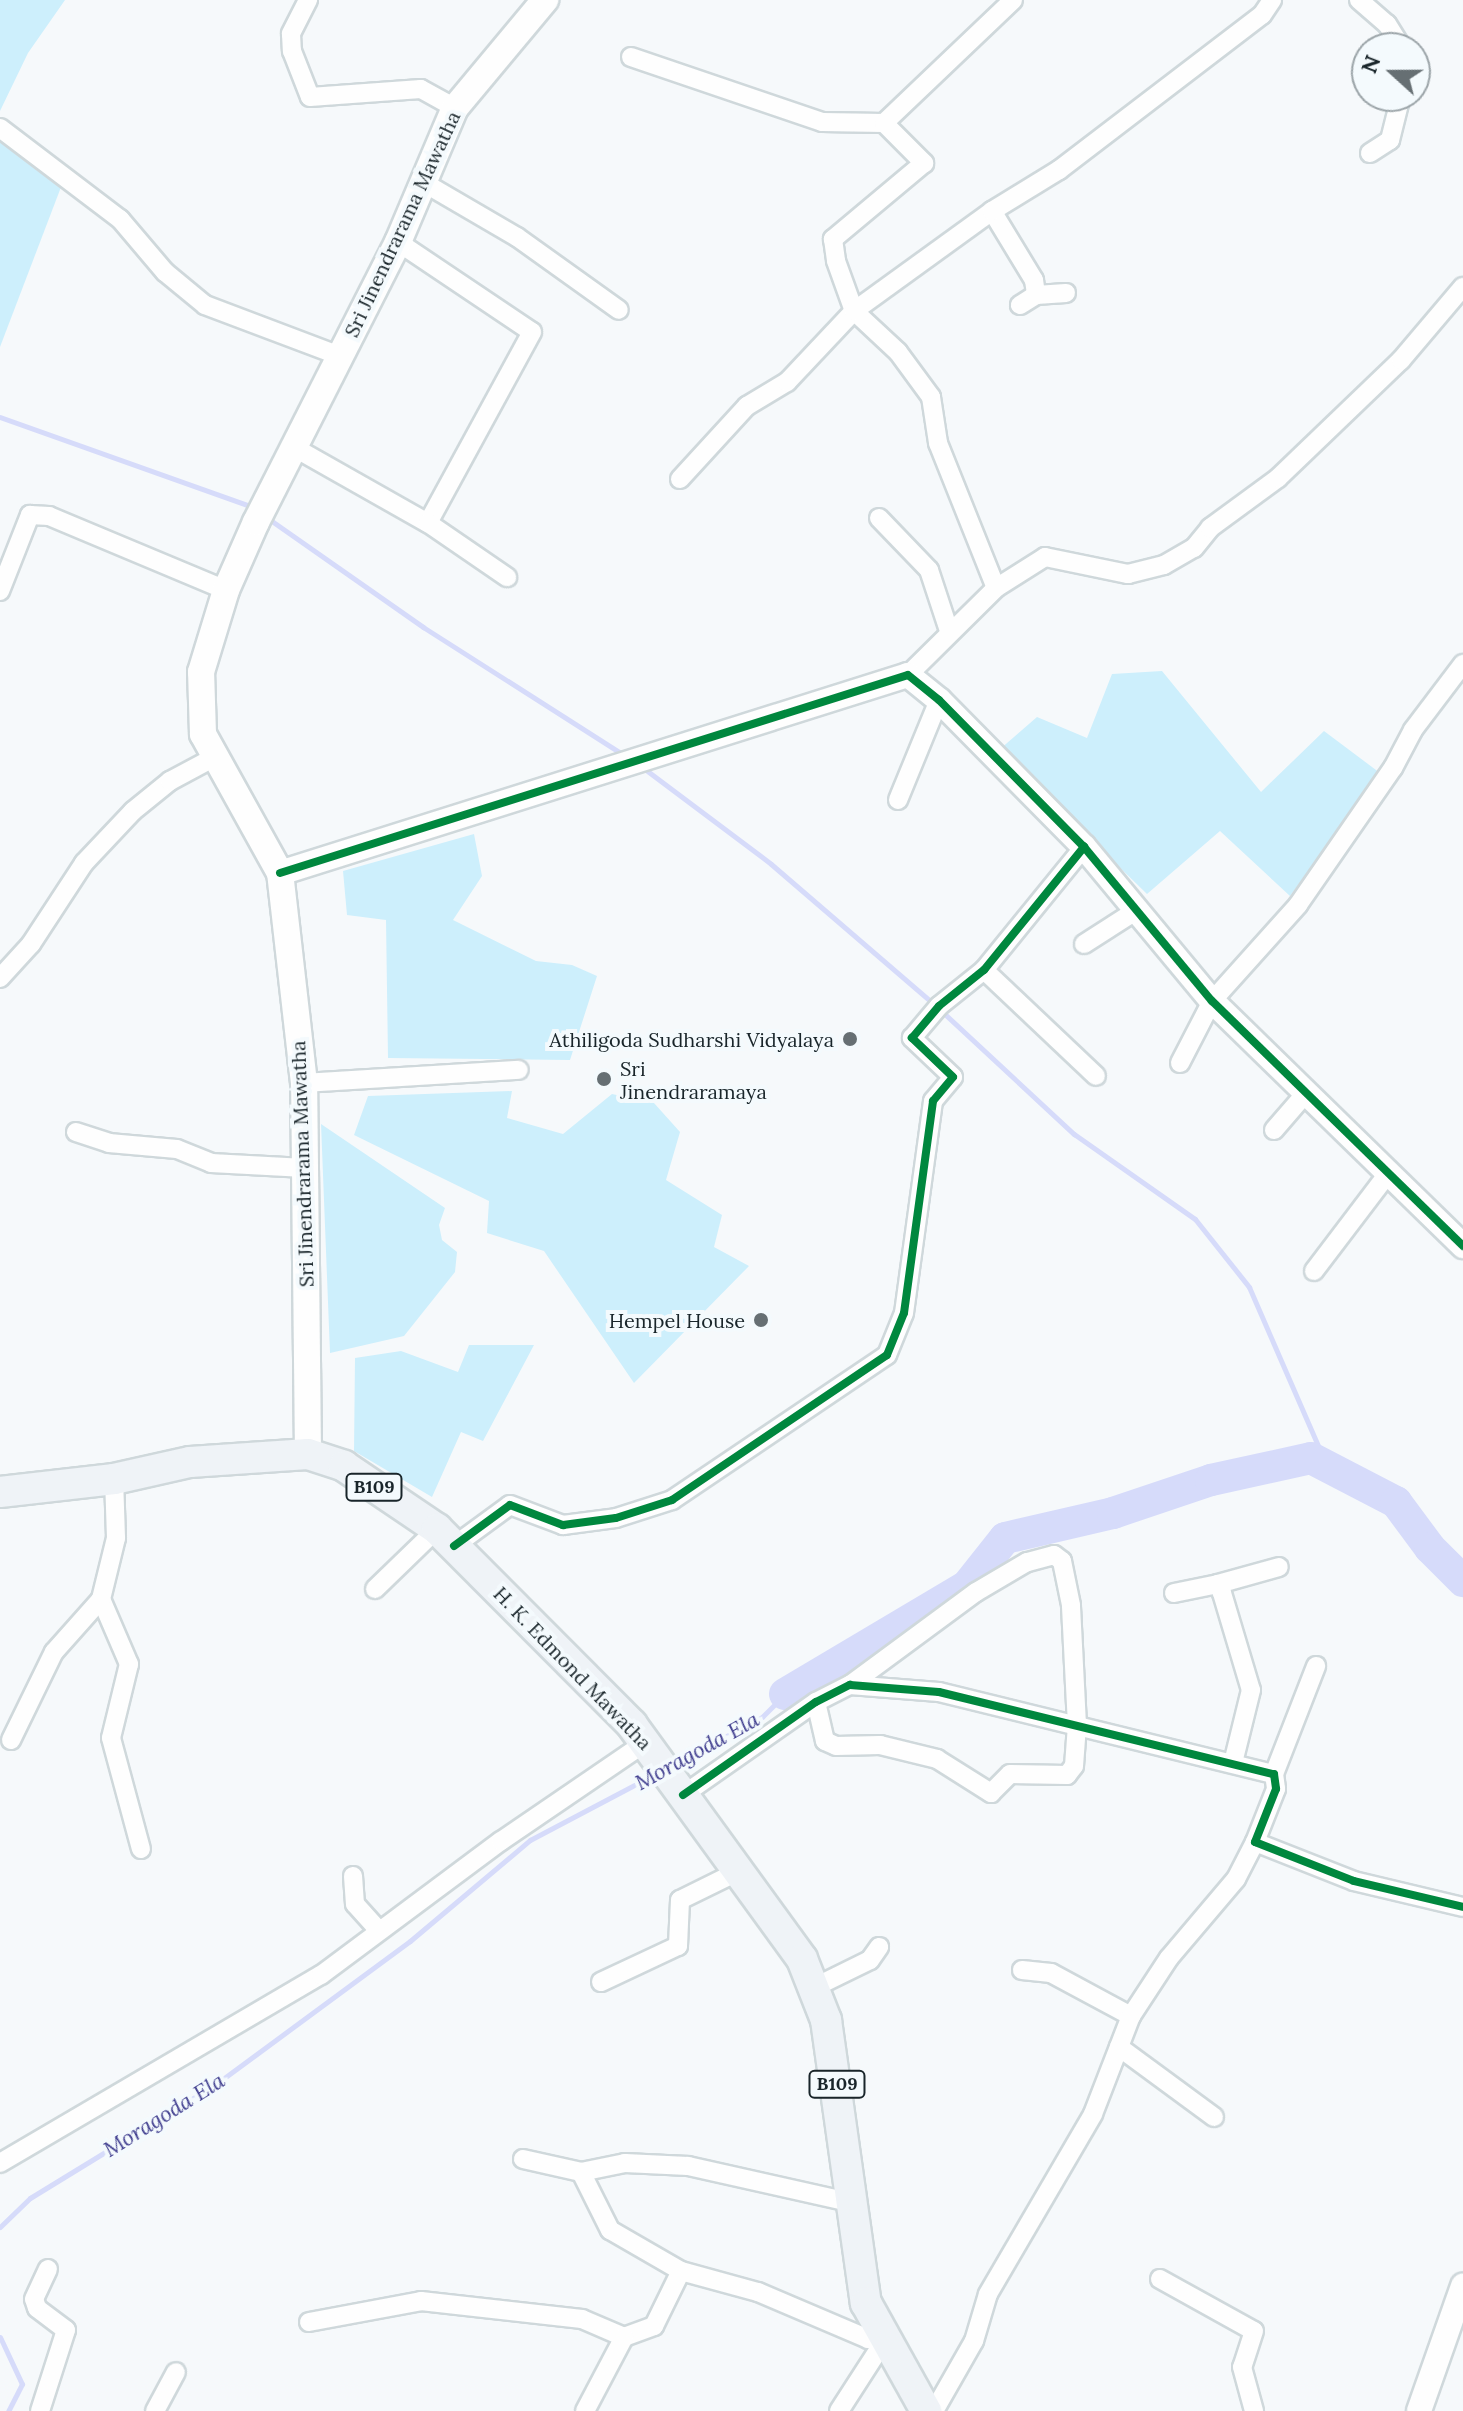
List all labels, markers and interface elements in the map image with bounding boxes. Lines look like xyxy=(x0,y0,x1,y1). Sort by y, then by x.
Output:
north arrow xyxy=(1351,32,1431,112)
text: N xyxy=(1354,51,1387,77)
street label: Sri Jinendrarama Mawatha xyxy=(339,107,465,341)
place label: Athiligoda Sudharshi Vidyalaya xyxy=(549,1027,834,1051)
marker: Athiligoda Sudharshi Vidyalaya xyxy=(841,1030,859,1048)
street label: Sri Jinendrarama Mawatha xyxy=(286,1040,318,1288)
place label: Sri Jinendraramaya xyxy=(620,1056,767,1103)
marker: Sri Jinendraramaya xyxy=(595,1070,613,1088)
place label: Hempel House xyxy=(609,1308,745,1332)
marker: Hempel House xyxy=(752,1311,770,1329)
road number: B109 xyxy=(344,1473,404,1501)
street label: H. K. Edmond Mawatha xyxy=(489,1581,657,1755)
water label: Moragoda Ela xyxy=(630,1706,764,1796)
water label: Moragoda Ela xyxy=(99,2067,229,2163)
road number: B109 xyxy=(807,2070,867,2098)

